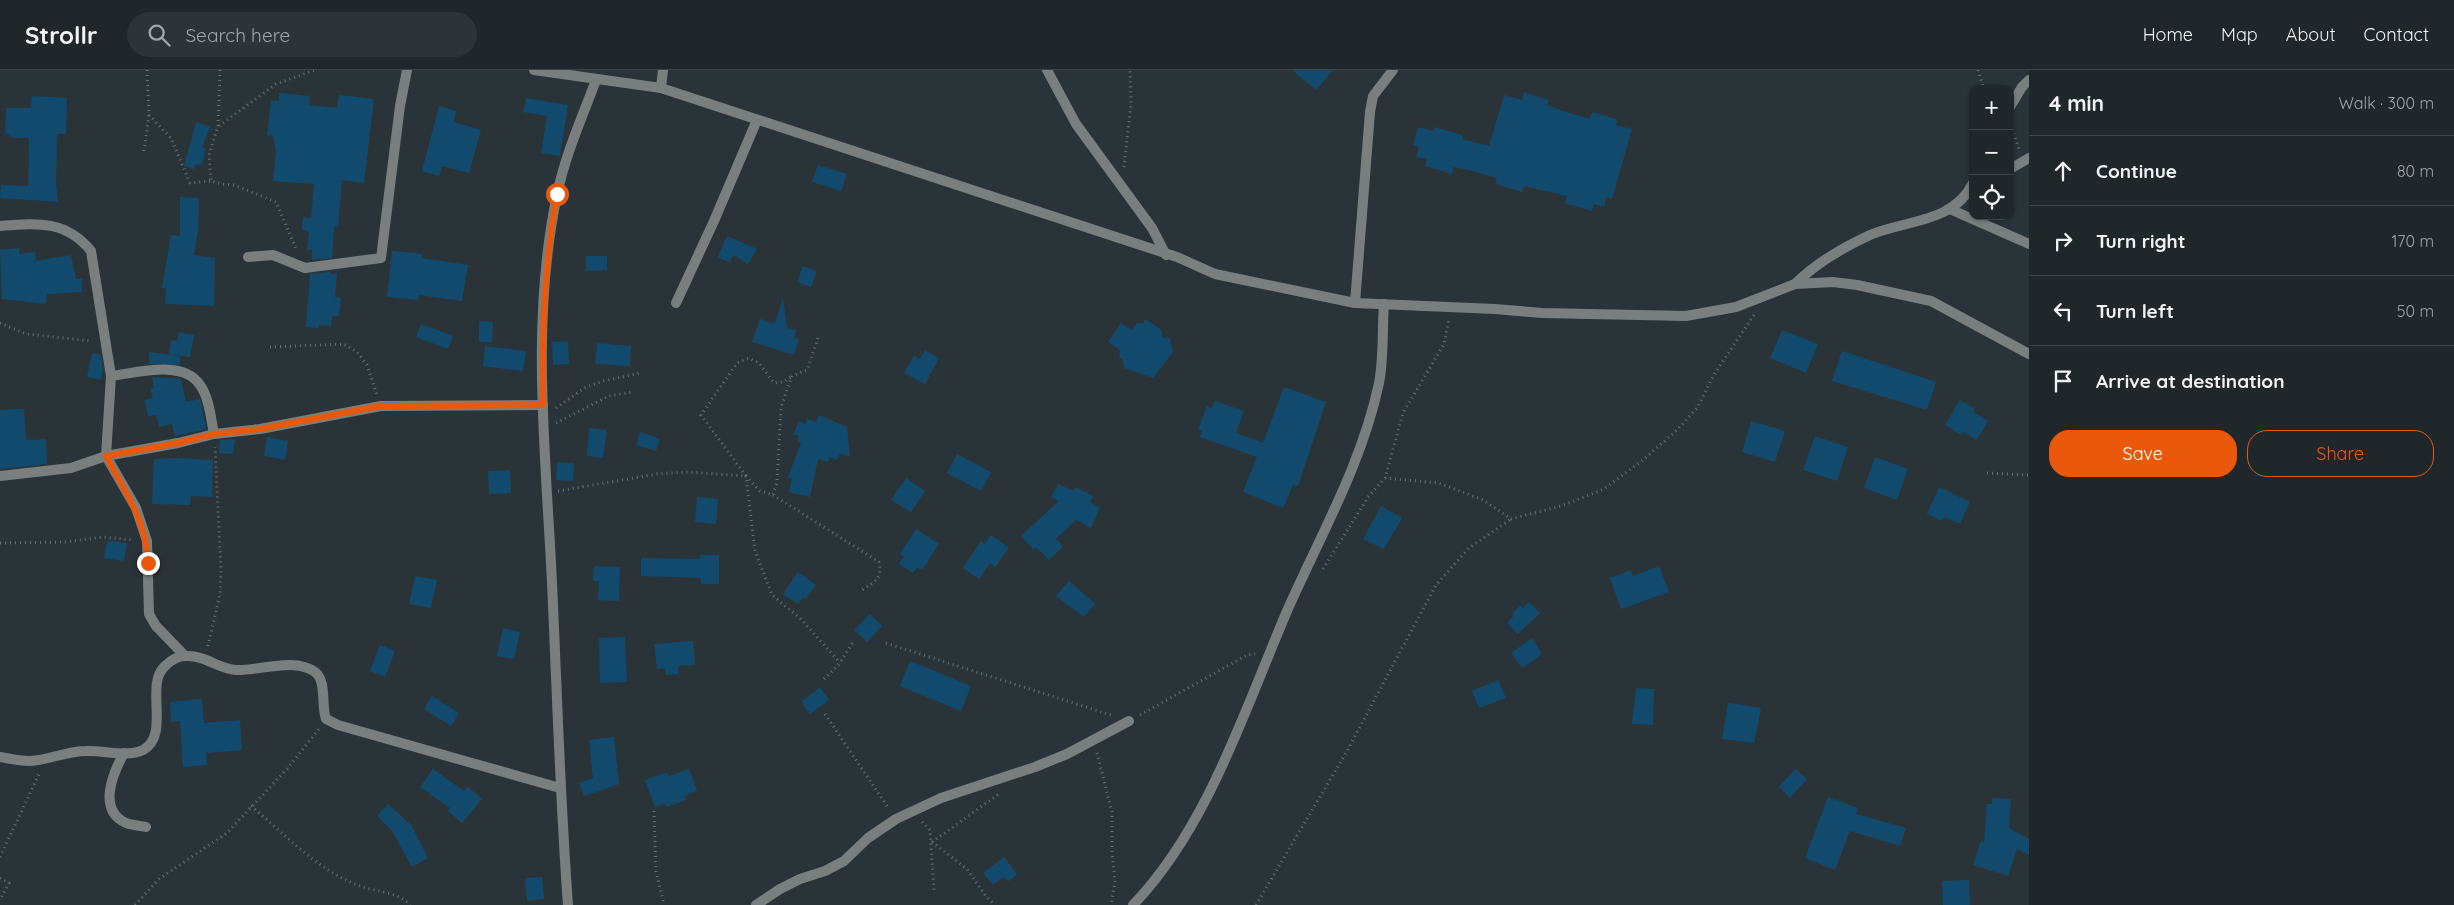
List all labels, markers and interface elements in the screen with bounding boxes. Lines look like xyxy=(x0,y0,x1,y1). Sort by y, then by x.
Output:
search box xyxy=(127,12,477,57)
text: Strollr xyxy=(25,20,97,50)
icon: search xyxy=(145,21,173,49)
text: Search here xyxy=(185,23,290,47)
text: Home xyxy=(2143,23,2193,46)
text: Map xyxy=(2221,23,2258,46)
text: About xyxy=(2286,23,2336,46)
text: Contact xyxy=(2364,23,2429,46)
map controls xyxy=(1969,85,2014,220)
button: + xyxy=(1969,85,2014,130)
text: 4 min xyxy=(2049,90,2104,116)
text: Walk · 300 m xyxy=(2339,93,2434,113)
button: − xyxy=(1969,130,2014,175)
icon: ahead xyxy=(2049,157,2077,185)
text: Continue xyxy=(2096,159,2177,183)
text: 80 m xyxy=(2397,161,2434,181)
button: locate xyxy=(1969,175,2014,220)
route start xyxy=(546,183,569,206)
icon: right xyxy=(2049,227,2077,255)
text: Turn right xyxy=(2096,229,2185,253)
text: 170 m xyxy=(2391,231,2434,251)
icon: left xyxy=(2049,297,2077,325)
text: Turn left xyxy=(2096,299,2174,323)
text: 50 m xyxy=(2397,301,2434,321)
icon: arrive xyxy=(2049,367,2077,395)
text: Arrive at destination xyxy=(2096,369,2285,393)
button: Save xyxy=(2049,430,2237,477)
button: Share xyxy=(2247,430,2434,477)
route end xyxy=(137,552,160,575)

